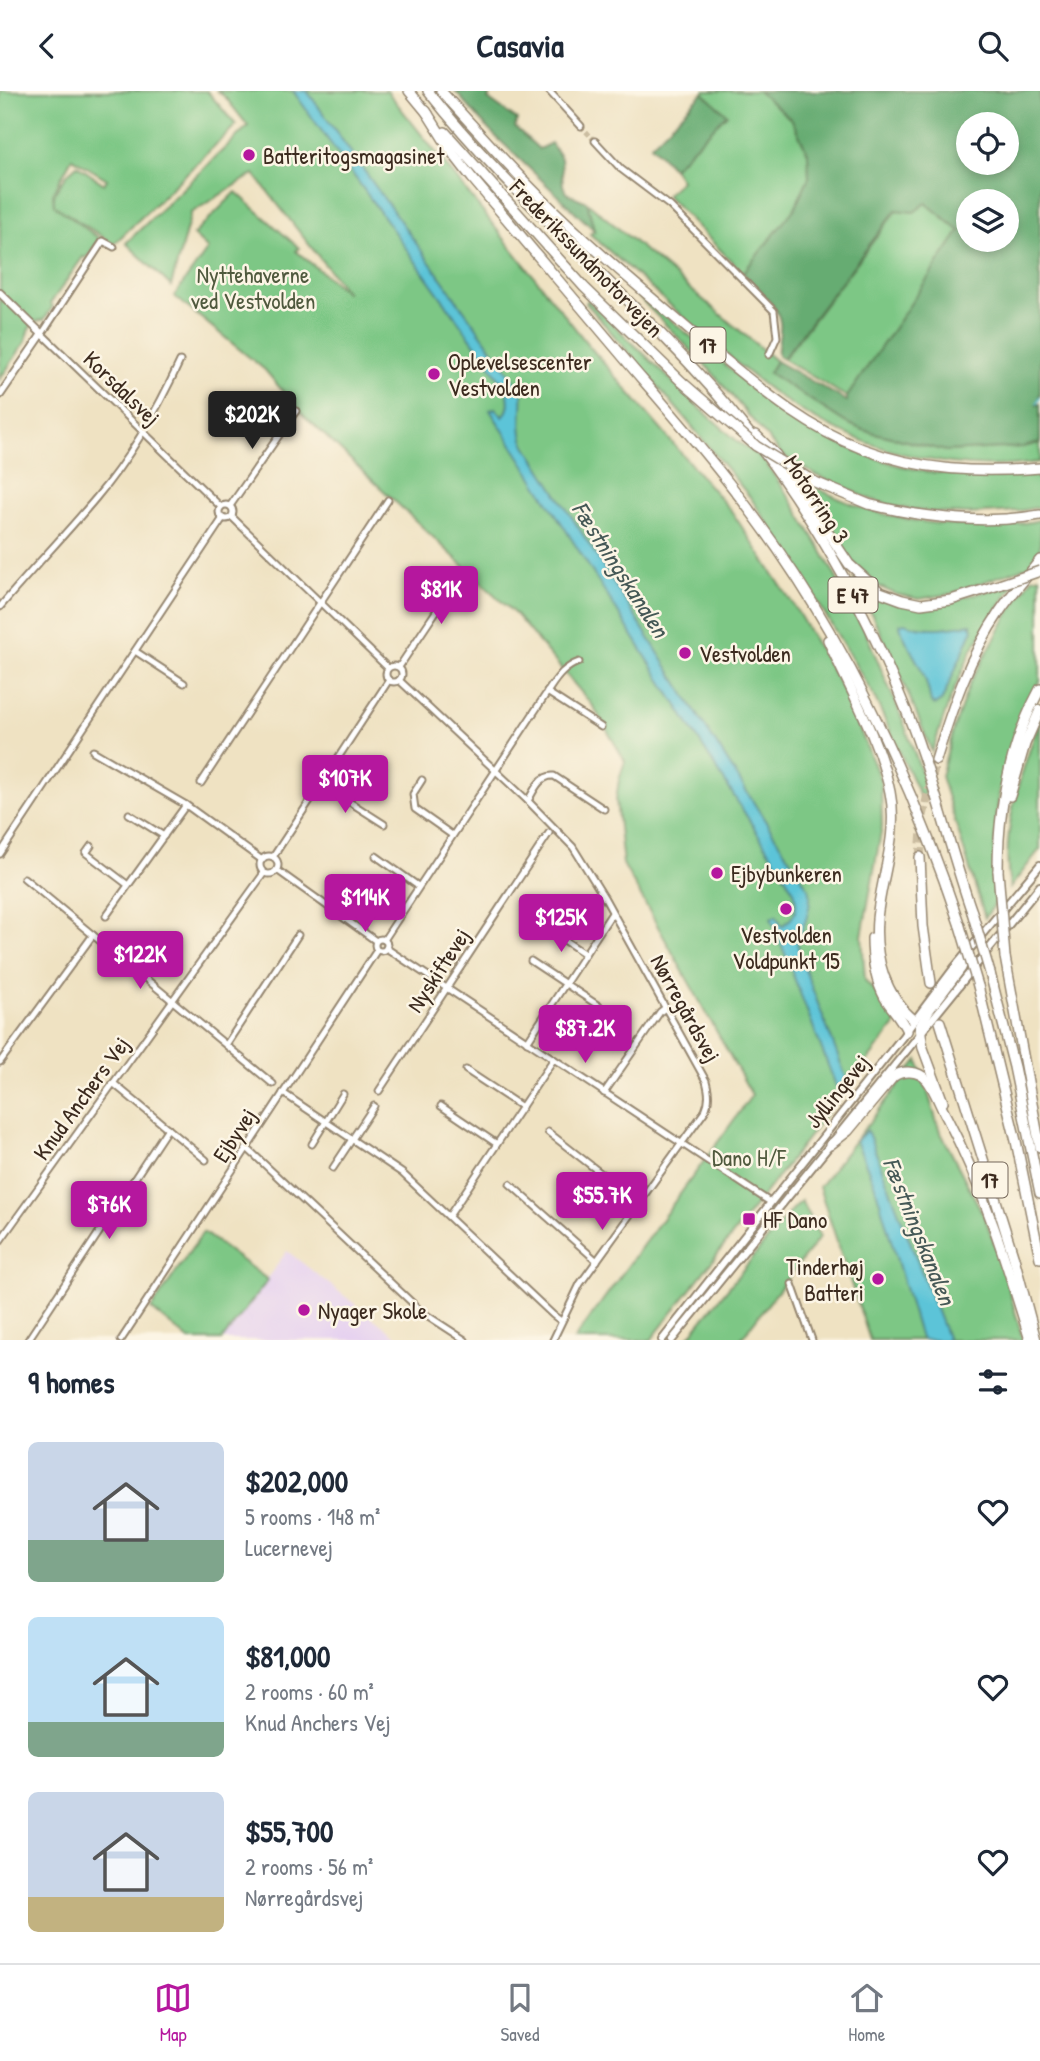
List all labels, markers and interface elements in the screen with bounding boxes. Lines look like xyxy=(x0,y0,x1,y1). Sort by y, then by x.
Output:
text: Casavia xyxy=(476,24,564,67)
icon: back xyxy=(28,27,66,65)
icon: search xyxy=(974,27,1012,65)
map controls xyxy=(956,112,1019,252)
button: locate xyxy=(956,112,1019,175)
place label: Batteritogsmagasinet xyxy=(263,140,445,171)
marker: Batteritogsmagasinet xyxy=(241,147,257,163)
street label: Frederikssundmotorvejen xyxy=(503,171,671,344)
button: layers xyxy=(956,189,1019,252)
park label: Nyttehaverne ved Vestvolden xyxy=(191,259,315,316)
road number: 17 xyxy=(690,327,726,363)
street label: Korsdalsvej xyxy=(77,344,167,432)
place label: Oplevelsescenter Vestvolden xyxy=(448,346,592,403)
marker: Oplevelsescenter Vestvolden xyxy=(426,366,442,382)
pin: $202K xyxy=(203,391,301,451)
text: $202K xyxy=(224,398,280,429)
street label: Motorring 3 xyxy=(777,449,857,549)
water label: Fæstningskanalen xyxy=(564,495,678,646)
pin: $81K xyxy=(400,567,482,626)
text: $81K xyxy=(420,573,462,604)
road number: E 47 xyxy=(828,577,878,613)
place label: Vestvolden xyxy=(699,638,791,669)
marker: Vestvolden xyxy=(677,645,693,661)
pin: $107K xyxy=(296,755,394,815)
text: $107K xyxy=(318,762,372,793)
place label: Ejbybunkeren xyxy=(731,858,842,889)
marker: Ejbybunkeren xyxy=(709,865,725,881)
pin: $114K xyxy=(316,875,414,934)
text: $114K xyxy=(340,881,390,912)
pin: $125K xyxy=(512,895,610,954)
text: $125K xyxy=(535,901,587,932)
marker: Vestvolden Voldpunkt 15 xyxy=(778,901,794,917)
place label: Vestvolden Voldpunkt 15 xyxy=(732,919,840,976)
street label: Nyskiftevej xyxy=(399,922,477,1018)
pin: $122K xyxy=(91,932,189,991)
text: $122K xyxy=(113,938,167,969)
street label: Nørregårdsvej xyxy=(644,949,728,1067)
pin: $87.2K xyxy=(528,1005,642,1065)
text: $87.2K xyxy=(555,1012,615,1043)
street label: Knud Anchers Vej xyxy=(26,1030,136,1166)
street label: Jyllingevej xyxy=(798,1047,876,1135)
street label: Ejbyvej xyxy=(205,1102,263,1168)
park label: Dano H/F xyxy=(712,1142,787,1173)
water label: Fæstningskanalen xyxy=(875,1153,965,1312)
road number: 17 xyxy=(972,1163,1007,1197)
pin: $55.7K xyxy=(545,1173,659,1232)
text: $55.7K xyxy=(572,1179,632,1210)
pin: $76K xyxy=(68,1181,150,1241)
text: $76K xyxy=(87,1188,131,1219)
place label: HF Dano xyxy=(763,1204,827,1235)
marker: HF Dano xyxy=(741,1211,757,1227)
place label: Tinderhøj Batteri xyxy=(786,1251,864,1308)
marker: Tinderhøj Batteri xyxy=(870,1271,886,1287)
place label: Nyager Skole xyxy=(318,1295,427,1326)
marker: Nyager Skole xyxy=(296,1302,312,1318)
text: 9 homes xyxy=(28,1362,115,1402)
icon: filters xyxy=(974,1363,1012,1401)
text: $202,000 xyxy=(245,1461,348,1501)
icon: home xyxy=(84,1470,168,1554)
icon: heart xyxy=(974,1493,1012,1531)
text: 5 rooms · 148 m² xyxy=(245,1501,380,1532)
text: Lucernevej xyxy=(245,1532,333,1563)
text: $81,000 xyxy=(245,1636,330,1676)
icon: home xyxy=(84,1645,168,1729)
icon: heart xyxy=(974,1668,1012,1706)
text: 2 rooms · 60 m² xyxy=(245,1676,374,1707)
text: Knud Anchers Vej xyxy=(245,1707,391,1738)
text: $55,700 xyxy=(245,1811,333,1851)
icon: home xyxy=(84,1820,168,1904)
icon: heart xyxy=(974,1843,1012,1881)
text: 2 rooms · 56 m² xyxy=(245,1851,373,1882)
text: Nørregårdsvej xyxy=(245,1882,363,1913)
tab: Map xyxy=(154,1979,192,2047)
tab: Saved xyxy=(501,1979,539,2047)
tab: Home xyxy=(848,1979,886,2047)

